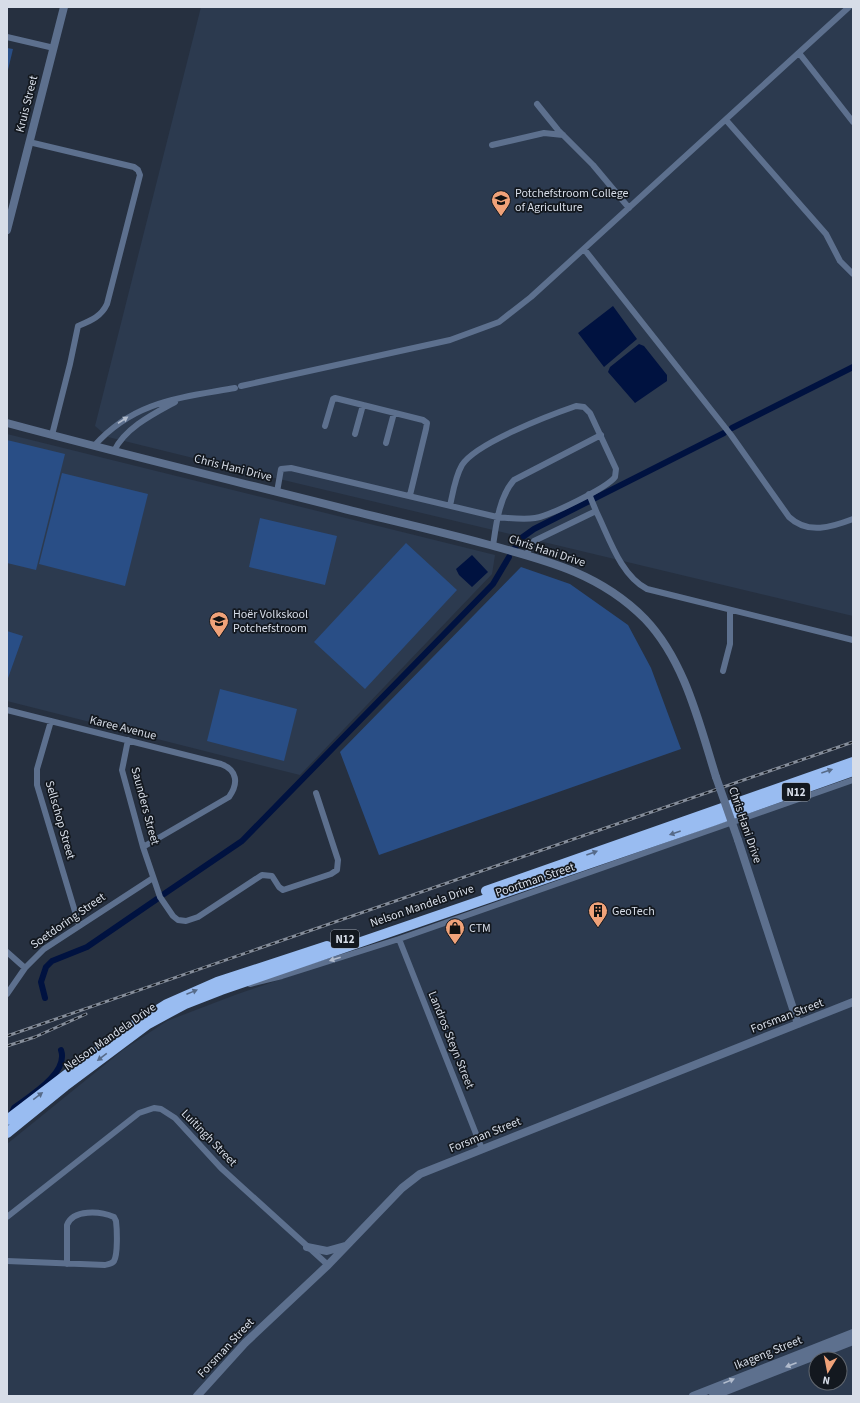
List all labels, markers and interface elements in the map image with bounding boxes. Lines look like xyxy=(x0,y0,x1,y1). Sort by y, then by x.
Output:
street label: Kruis Street xyxy=(12,74,42,134)
place label: Potchefstroom College of Agriculture xyxy=(515,185,629,216)
school or university icon: Potchefstroom College of Agriculture xyxy=(490,189,512,217)
one-way arrow xyxy=(117,417,128,424)
street label: Chris Hani Drive xyxy=(192,450,274,486)
street label: Chris Hani Drive xyxy=(506,531,588,571)
place label: Hoër Volkskool Potchefstroom xyxy=(233,606,308,637)
school or university icon: Hoër Volkskool Potchefstroom xyxy=(208,610,230,638)
street label: Karee Avenue xyxy=(88,711,158,745)
street label: Saunders Street xyxy=(126,765,164,847)
one-way arrow xyxy=(821,768,833,774)
street label: Sellschop Street xyxy=(41,779,79,861)
road number: N12 xyxy=(782,783,810,801)
street label: Chris Hani Drive xyxy=(724,785,766,865)
one-way arrow xyxy=(669,830,681,836)
one-way arrow xyxy=(587,850,599,856)
street label: Poortman Street xyxy=(493,858,577,902)
street label: Nelson Mandela Drive xyxy=(368,880,476,932)
street label: Soetdoring Street xyxy=(27,889,109,953)
building icon: GeoTech xyxy=(587,900,609,928)
place label: GeoTech xyxy=(612,903,655,920)
shop icon: CTM xyxy=(444,917,466,945)
place label: CTM xyxy=(469,920,491,937)
road number: N12 xyxy=(331,930,359,948)
one-way arrow xyxy=(329,956,341,962)
one-way arrow xyxy=(186,989,198,995)
street label: Landros Steyn Street xyxy=(424,989,478,1091)
street label: Forsman Street xyxy=(748,994,826,1038)
street label: Nelson Mandela Drive xyxy=(61,999,159,1075)
one-way arrow xyxy=(97,1053,108,1061)
one-way arrow xyxy=(33,1092,44,1101)
street label: Luitingh Street xyxy=(177,1106,241,1170)
street label: Forsman Street xyxy=(446,1113,524,1157)
street label: Forsman Street xyxy=(194,1314,258,1382)
street label: Ikageng Street xyxy=(731,1332,805,1374)
north arrow xyxy=(808,1351,848,1391)
one-way arrow xyxy=(784,1363,796,1369)
text: N xyxy=(821,1372,831,1388)
one-way arrow xyxy=(723,1378,735,1384)

